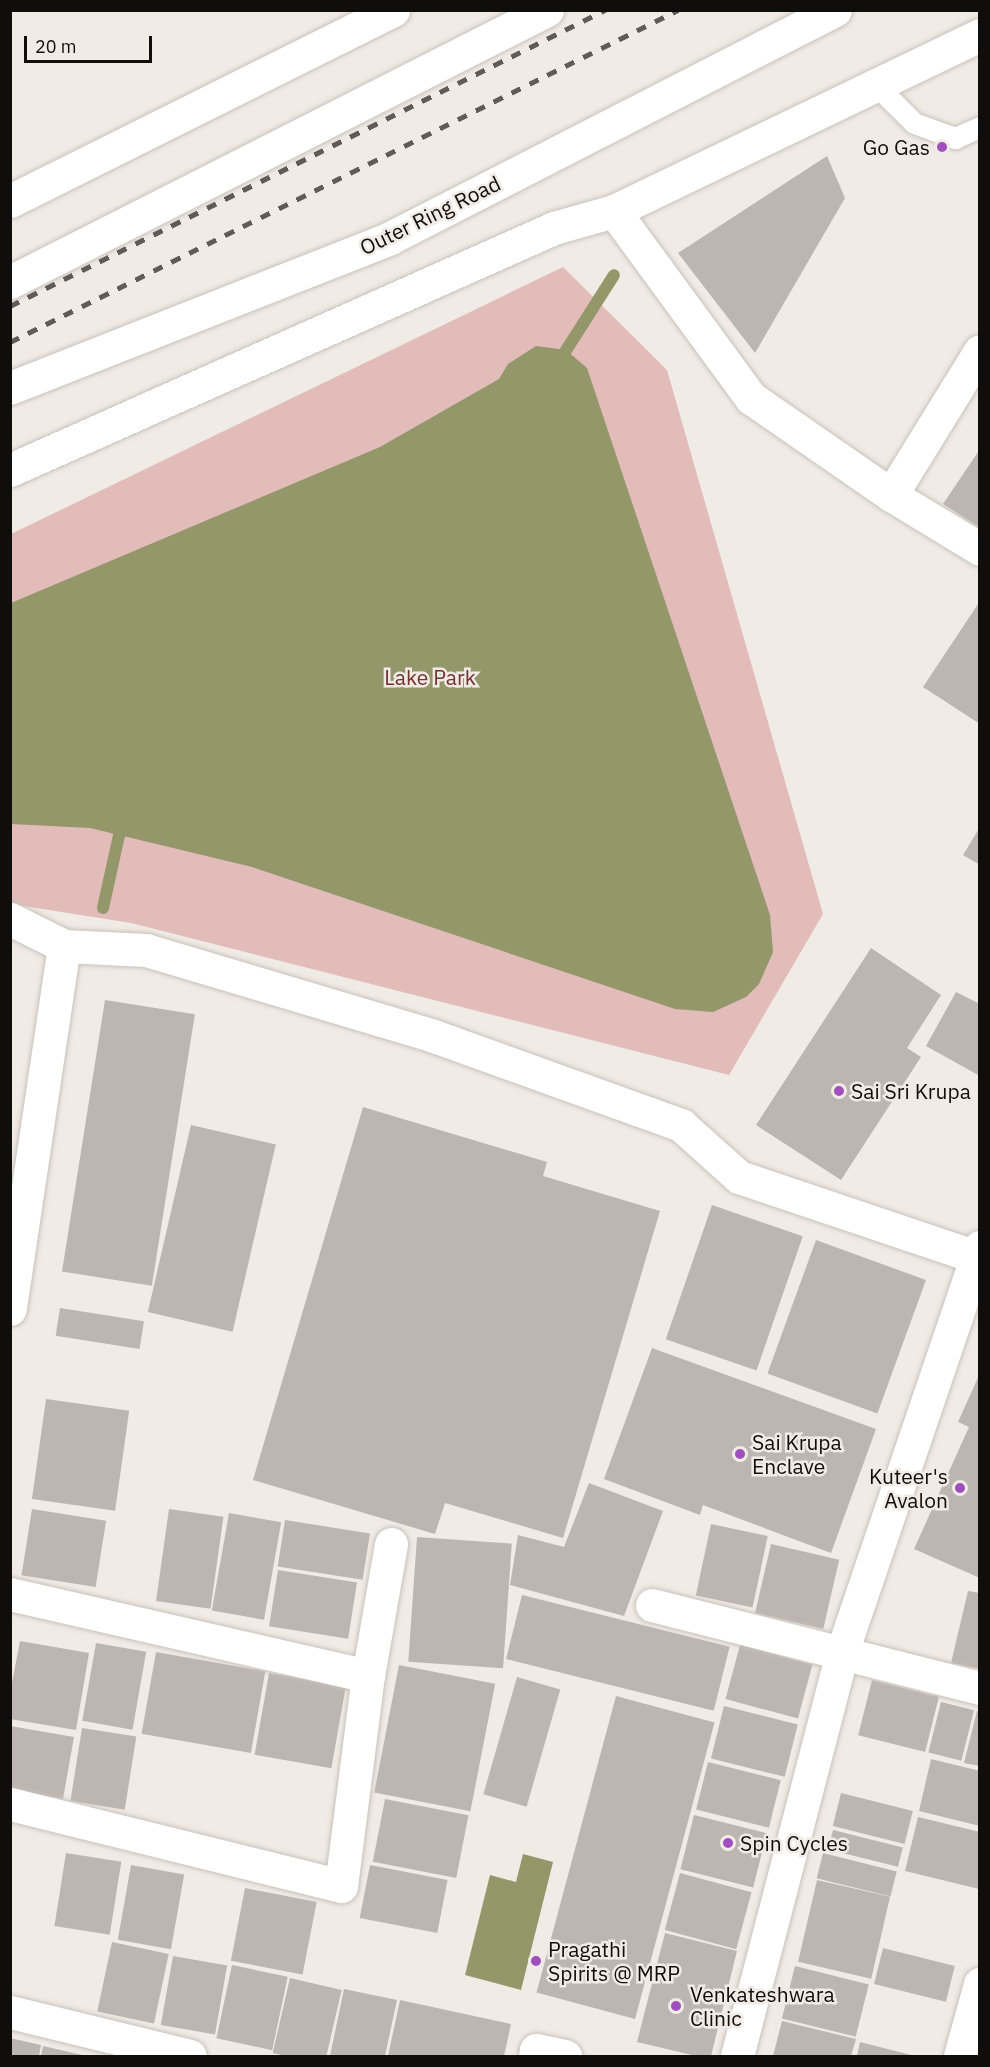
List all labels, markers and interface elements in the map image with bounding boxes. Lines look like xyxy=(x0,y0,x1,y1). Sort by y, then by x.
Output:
scale bar xyxy=(27,24,154,62)
text: 20 m xyxy=(35,35,77,58)
place label: Go Gas xyxy=(863,134,930,160)
marker: Go Gas xyxy=(935,140,949,154)
street label: Outer Ring Road xyxy=(356,170,504,260)
park label: Lake Park xyxy=(384,664,476,690)
place label: Sai Sri Krupa xyxy=(851,1078,971,1104)
marker: Sai Sri Krupa xyxy=(832,1084,846,1098)
place label: Sai Krupa Enclave xyxy=(752,1429,842,1479)
marker: Sai Krupa Enclave xyxy=(733,1447,747,1461)
place label: Kuteer's Avalon xyxy=(869,1463,948,1513)
marker: Kuteer's Avalon xyxy=(953,1481,967,1495)
place label: Spin Cycles xyxy=(740,1830,848,1856)
marker: Spin Cycles xyxy=(721,1836,735,1850)
place label: Pragathi Spirits @ MRP xyxy=(548,1936,680,1986)
marker: Pragathi Spirits @ MRP xyxy=(529,1954,543,1968)
place label: Venkateshwara Clinic xyxy=(690,1981,835,2031)
marker: Venkateshwara Clinic xyxy=(667,1997,685,2015)

